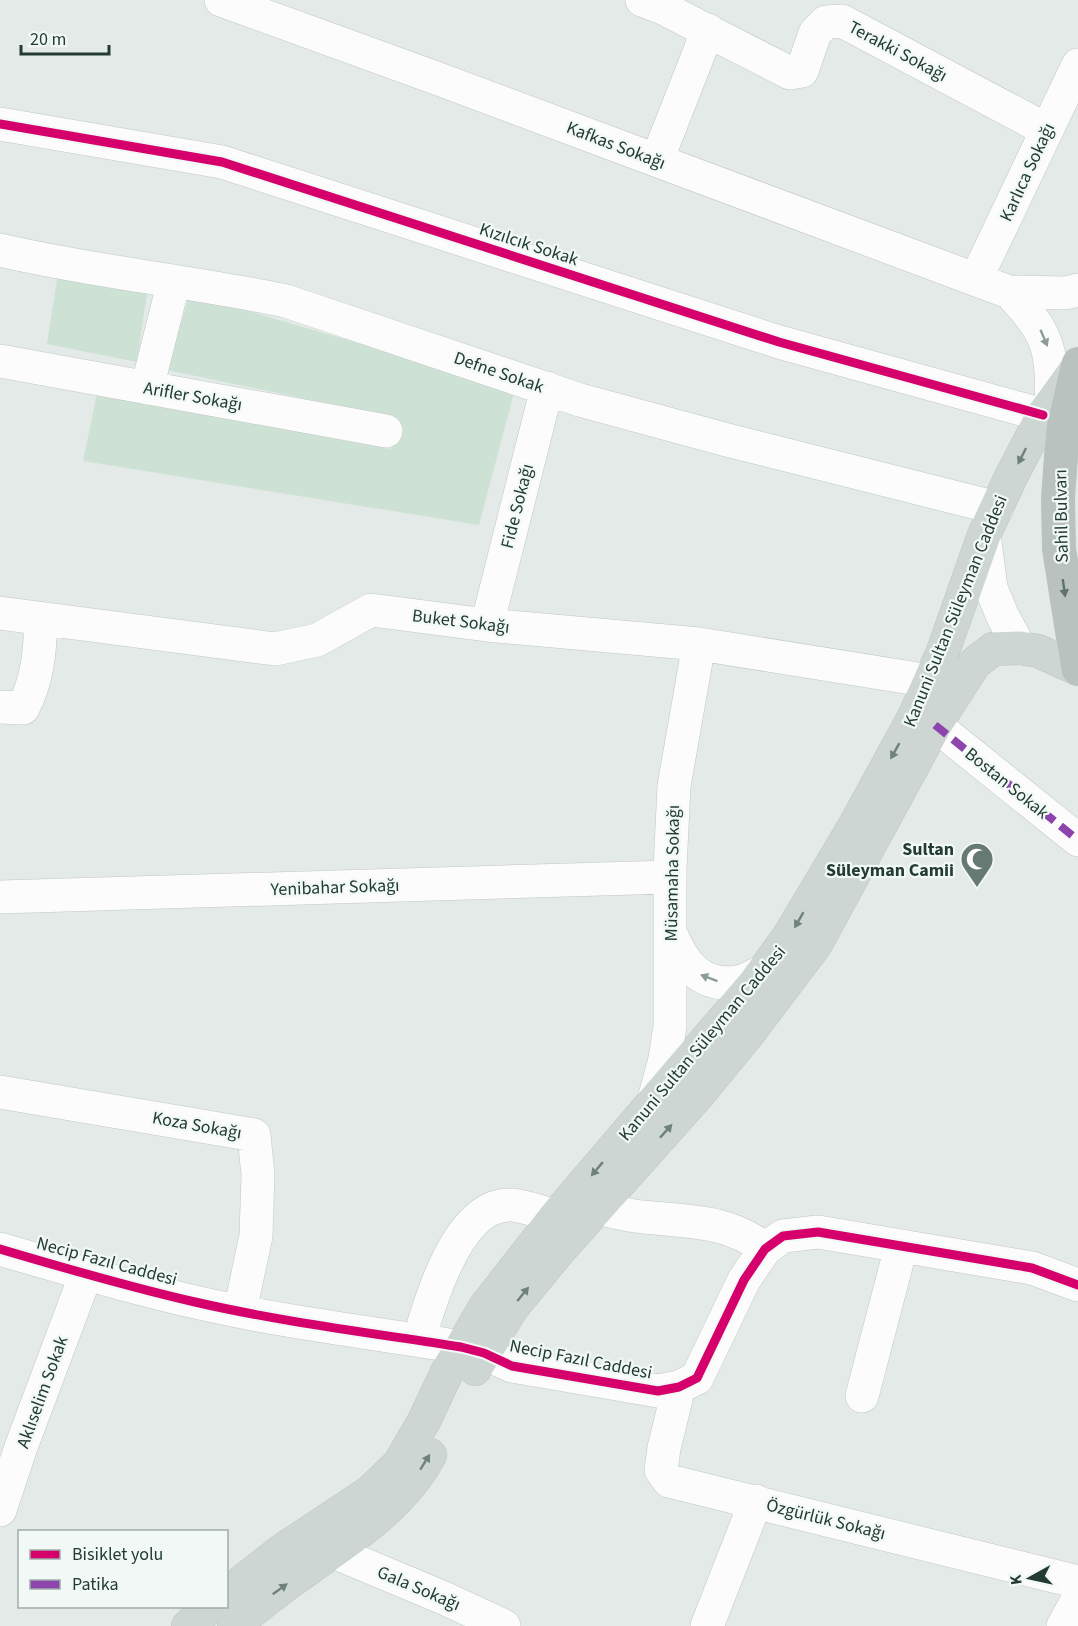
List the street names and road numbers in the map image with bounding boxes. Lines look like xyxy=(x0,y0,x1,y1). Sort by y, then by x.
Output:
street label: Terakki Sokağı xyxy=(844,15,952,88)
street label: Kafkas Sokağı xyxy=(563,115,669,176)
street label: Karlıca Sokağı xyxy=(994,119,1061,226)
street label: Kızılcık Sokak xyxy=(476,217,582,272)
street label: Defne Sokak xyxy=(450,345,547,400)
street label: Arifler Sokağı xyxy=(142,376,244,417)
street label: Fide Sokağı xyxy=(495,461,540,551)
street label: Sahil Bulvarı xyxy=(1048,469,1075,563)
street label: Kanuni Sultan Süleyman Caddesi xyxy=(897,491,1014,731)
street label: Buket Sokağı xyxy=(411,603,511,640)
street label: Bostan Sokak xyxy=(959,742,1054,825)
street label: Müsamaha Sokağı xyxy=(659,804,686,942)
street label: Yenibahar Sokağı xyxy=(269,873,400,902)
street label: Kanuni Sultan Süleyman Caddesi xyxy=(613,940,792,1146)
street label: Koza Sokağı xyxy=(150,1105,244,1146)
street label: Necip Fazıl Caddesi xyxy=(34,1231,180,1292)
street label: Aklıselim Sokak xyxy=(11,1332,74,1452)
street label: Necip Fazıl Caddesi xyxy=(508,1333,654,1386)
street label: Özgürlük Sokağı xyxy=(764,1493,888,1546)
street label: Gala Sokağı xyxy=(373,1560,464,1617)

